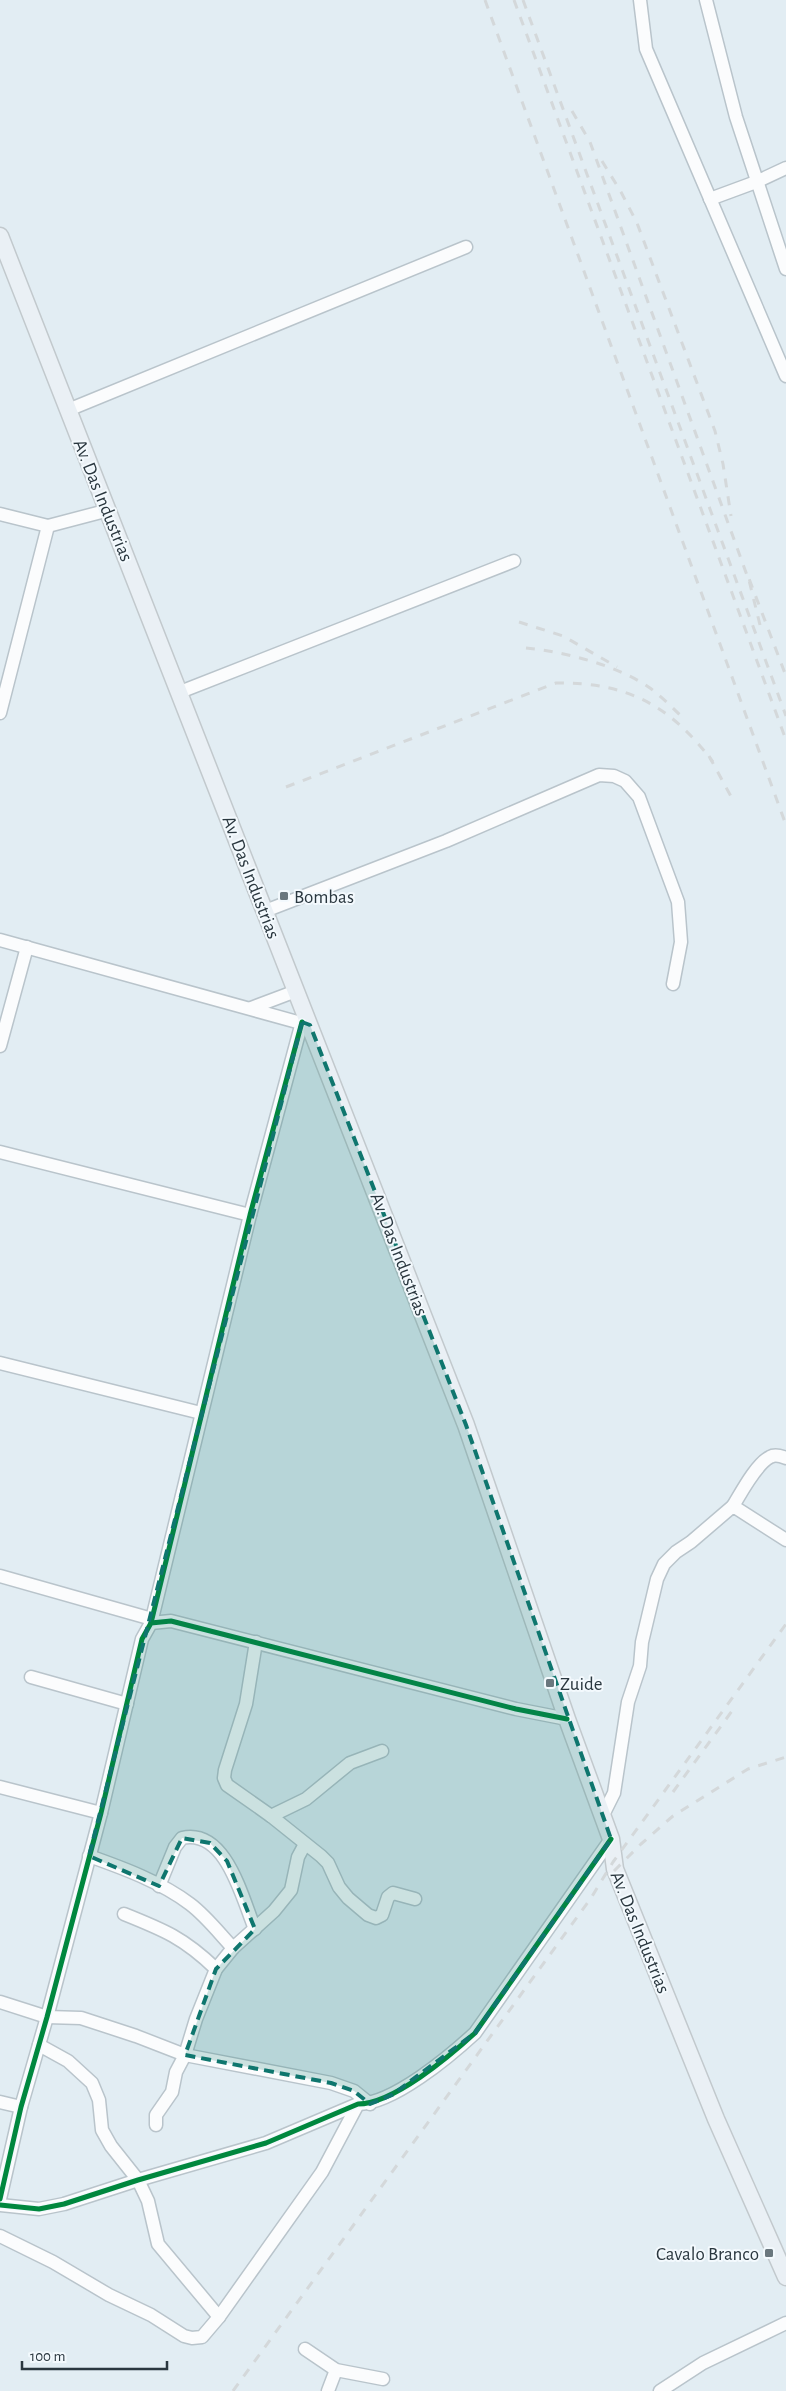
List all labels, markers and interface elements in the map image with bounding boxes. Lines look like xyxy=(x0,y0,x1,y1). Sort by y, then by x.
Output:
street label: Av. Das Industrias xyxy=(69,437,136,564)
street label: Av. Das Industrias xyxy=(218,813,283,942)
place label: Bombas xyxy=(294,888,354,907)
marker: Bombas xyxy=(278,890,290,902)
street label: Av. Das Industrias xyxy=(366,1190,431,1319)
place label: Zuide xyxy=(560,1675,603,1694)
marker: Zuide xyxy=(544,1677,556,1689)
street label: Av. Das Industrias xyxy=(606,1869,673,1996)
place label: Cavalo Branco xyxy=(656,2245,759,2264)
marker: Cavalo Branco xyxy=(763,2247,775,2259)
scale bar xyxy=(22,2338,168,2370)
text: 100 m xyxy=(30,2349,65,2364)

